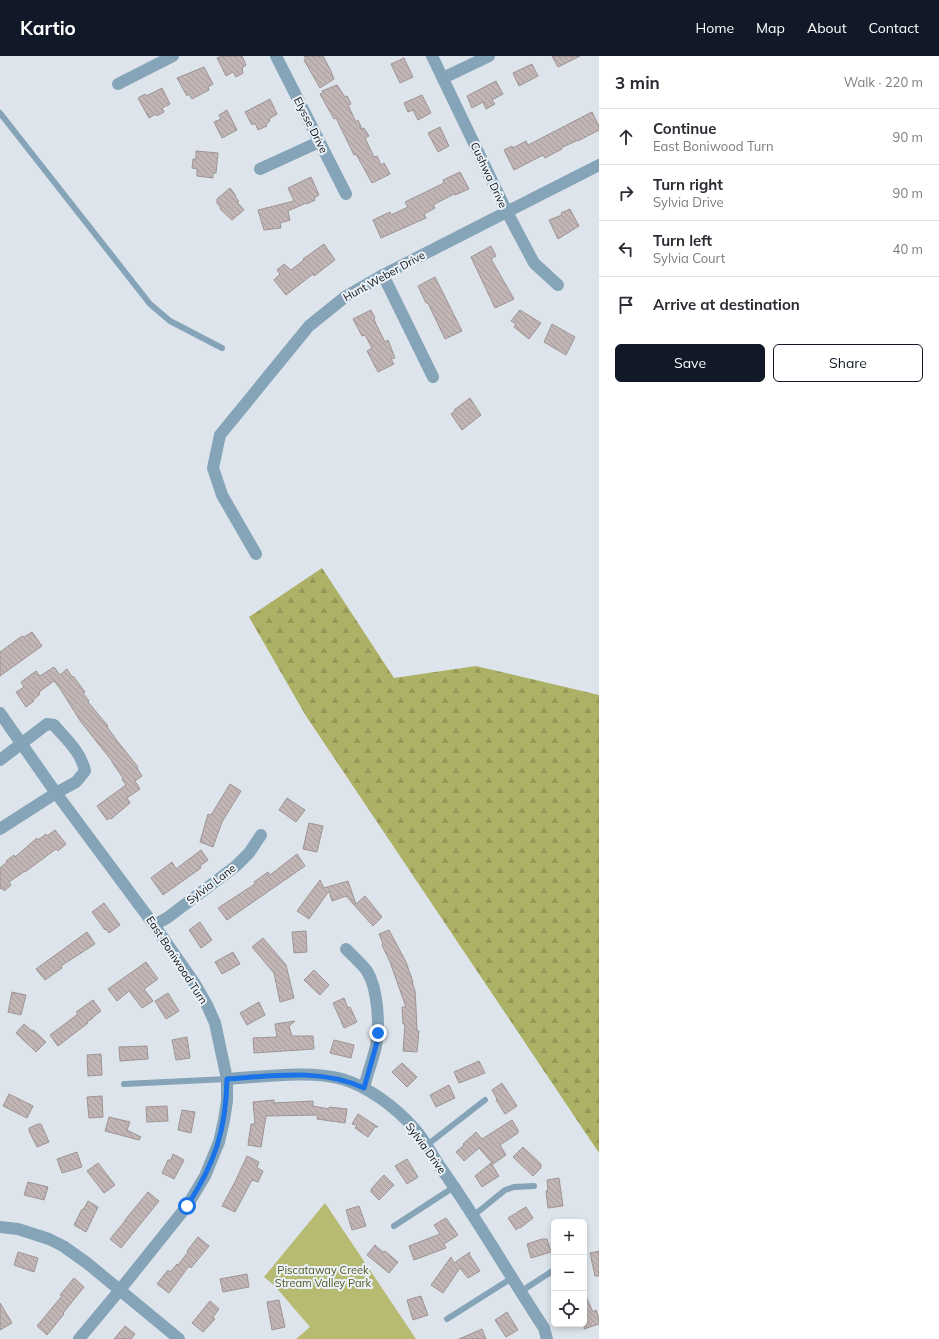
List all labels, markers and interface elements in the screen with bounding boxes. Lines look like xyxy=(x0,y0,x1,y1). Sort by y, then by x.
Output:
text: Kartio xyxy=(20,16,76,40)
text: Home xyxy=(695,19,734,37)
text: Map xyxy=(756,19,785,37)
text: About xyxy=(807,19,847,37)
text: Contact xyxy=(869,19,919,37)
text: 3 min xyxy=(615,72,660,93)
text: Walk · 220 m xyxy=(844,74,923,90)
street label: Elysse Drive xyxy=(291,95,331,155)
text: Continue xyxy=(653,119,716,138)
icon: ahead xyxy=(615,126,637,148)
text: 90 m xyxy=(893,129,923,145)
text: East Boniwood Turn xyxy=(653,138,774,154)
street label: Cushwa Drive xyxy=(468,140,510,210)
text: Turn right xyxy=(653,175,723,194)
icon: right xyxy=(615,182,637,204)
text: 90 m xyxy=(893,185,923,201)
text: Sylvia Drive xyxy=(653,194,724,210)
text: Turn left xyxy=(653,231,712,250)
icon: left xyxy=(615,238,637,260)
text: 40 m xyxy=(893,241,923,257)
street label: Hunt Weber Drive xyxy=(341,248,427,304)
text: Sylvia Court xyxy=(653,250,725,266)
icon: arrive xyxy=(615,294,637,316)
text: Arrive at destination xyxy=(653,295,800,314)
button: Save xyxy=(615,344,765,382)
button: Share xyxy=(773,344,923,382)
street label: Sylvia Lane xyxy=(184,861,238,907)
street label: East Boniwood Turn xyxy=(143,913,211,1007)
route end xyxy=(369,1024,387,1042)
street label: Sylvia Drive xyxy=(403,1120,449,1176)
route start xyxy=(178,1197,196,1215)
map controls xyxy=(551,1219,587,1327)
button: + xyxy=(551,1219,587,1255)
button: − xyxy=(551,1255,587,1291)
park label: Piscataway Creek Stream Valley Park xyxy=(275,1263,372,1290)
button: locate xyxy=(551,1291,587,1327)

